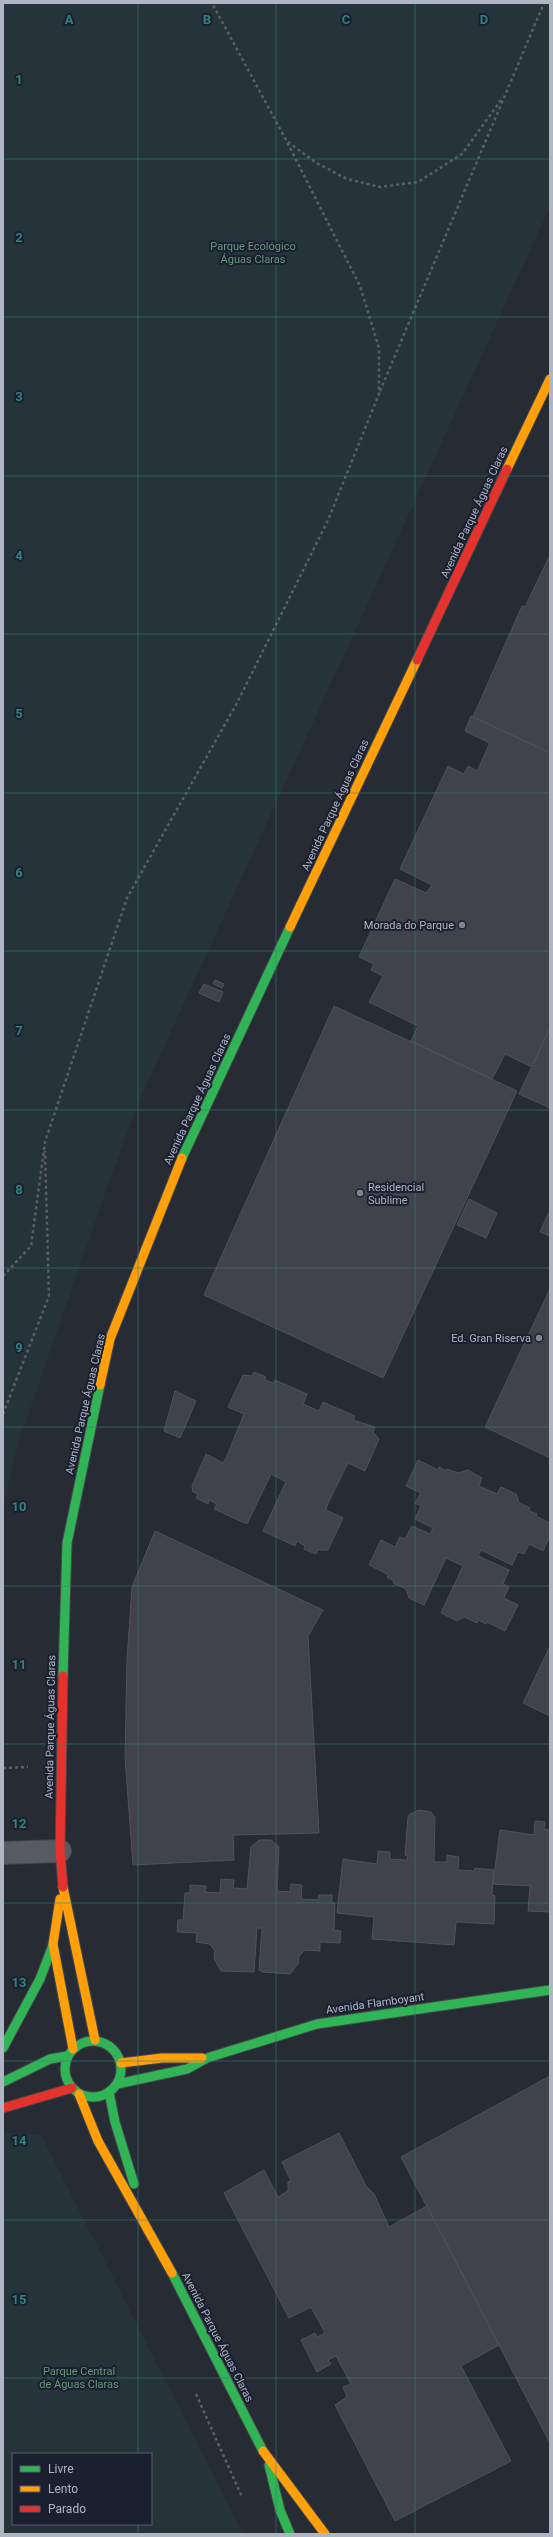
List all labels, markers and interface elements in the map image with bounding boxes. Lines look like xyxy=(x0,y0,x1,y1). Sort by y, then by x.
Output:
text: A xyxy=(65,12,74,27)
text: B xyxy=(203,12,211,27)
text: C xyxy=(342,12,351,27)
text: D xyxy=(480,12,488,27)
text: 1 xyxy=(15,72,23,87)
text: 2 xyxy=(15,230,23,245)
park label: Parque Ecológico Águas Claras xyxy=(210,240,296,266)
text: 3 xyxy=(15,389,23,404)
street label: Avenida Parque Águas Claras xyxy=(438,444,511,580)
text: 4 xyxy=(15,548,23,563)
text: 5 xyxy=(15,706,23,721)
street label: Avenida Parque Águas Claras xyxy=(299,737,372,873)
text: 6 xyxy=(15,865,23,880)
place label: Morada do Parque xyxy=(364,919,454,932)
marker: Morada do Parque xyxy=(457,920,467,930)
text: 7 xyxy=(15,1023,23,1038)
street label: Avenida Parque Águas Claras xyxy=(161,1031,234,1167)
place label: Residencial Sublime xyxy=(368,1181,424,1207)
text: 8 xyxy=(15,1182,23,1197)
marker: Residencial Sublime xyxy=(355,1188,365,1198)
street label: Avenida Parque Águas Claras xyxy=(63,1332,108,1476)
place label: Ed. Gran Riserva xyxy=(451,1332,531,1345)
marker: Ed. Gran Riserva xyxy=(534,1333,544,1343)
text: 9 xyxy=(15,1340,23,1355)
text: 10 xyxy=(12,1499,26,1514)
street label: Avenida Parque Águas Claras xyxy=(43,1655,58,1799)
text: 11 xyxy=(12,1657,26,1672)
text: 12 xyxy=(12,1816,26,1831)
text: 13 xyxy=(12,1975,26,1990)
street label: Avenida Flamboyant xyxy=(325,1990,425,2017)
text: 14 xyxy=(12,2133,27,2148)
street label: Avenida Parque Águas Claras xyxy=(179,2270,256,2405)
text: 15 xyxy=(12,2292,26,2307)
park label: Parque Central de Águas Claras xyxy=(39,2365,119,2391)
legend xyxy=(12,2453,152,2525)
text: Livre xyxy=(48,2462,74,2476)
text: Lento xyxy=(48,2482,78,2496)
text: Parado xyxy=(48,2502,86,2516)

